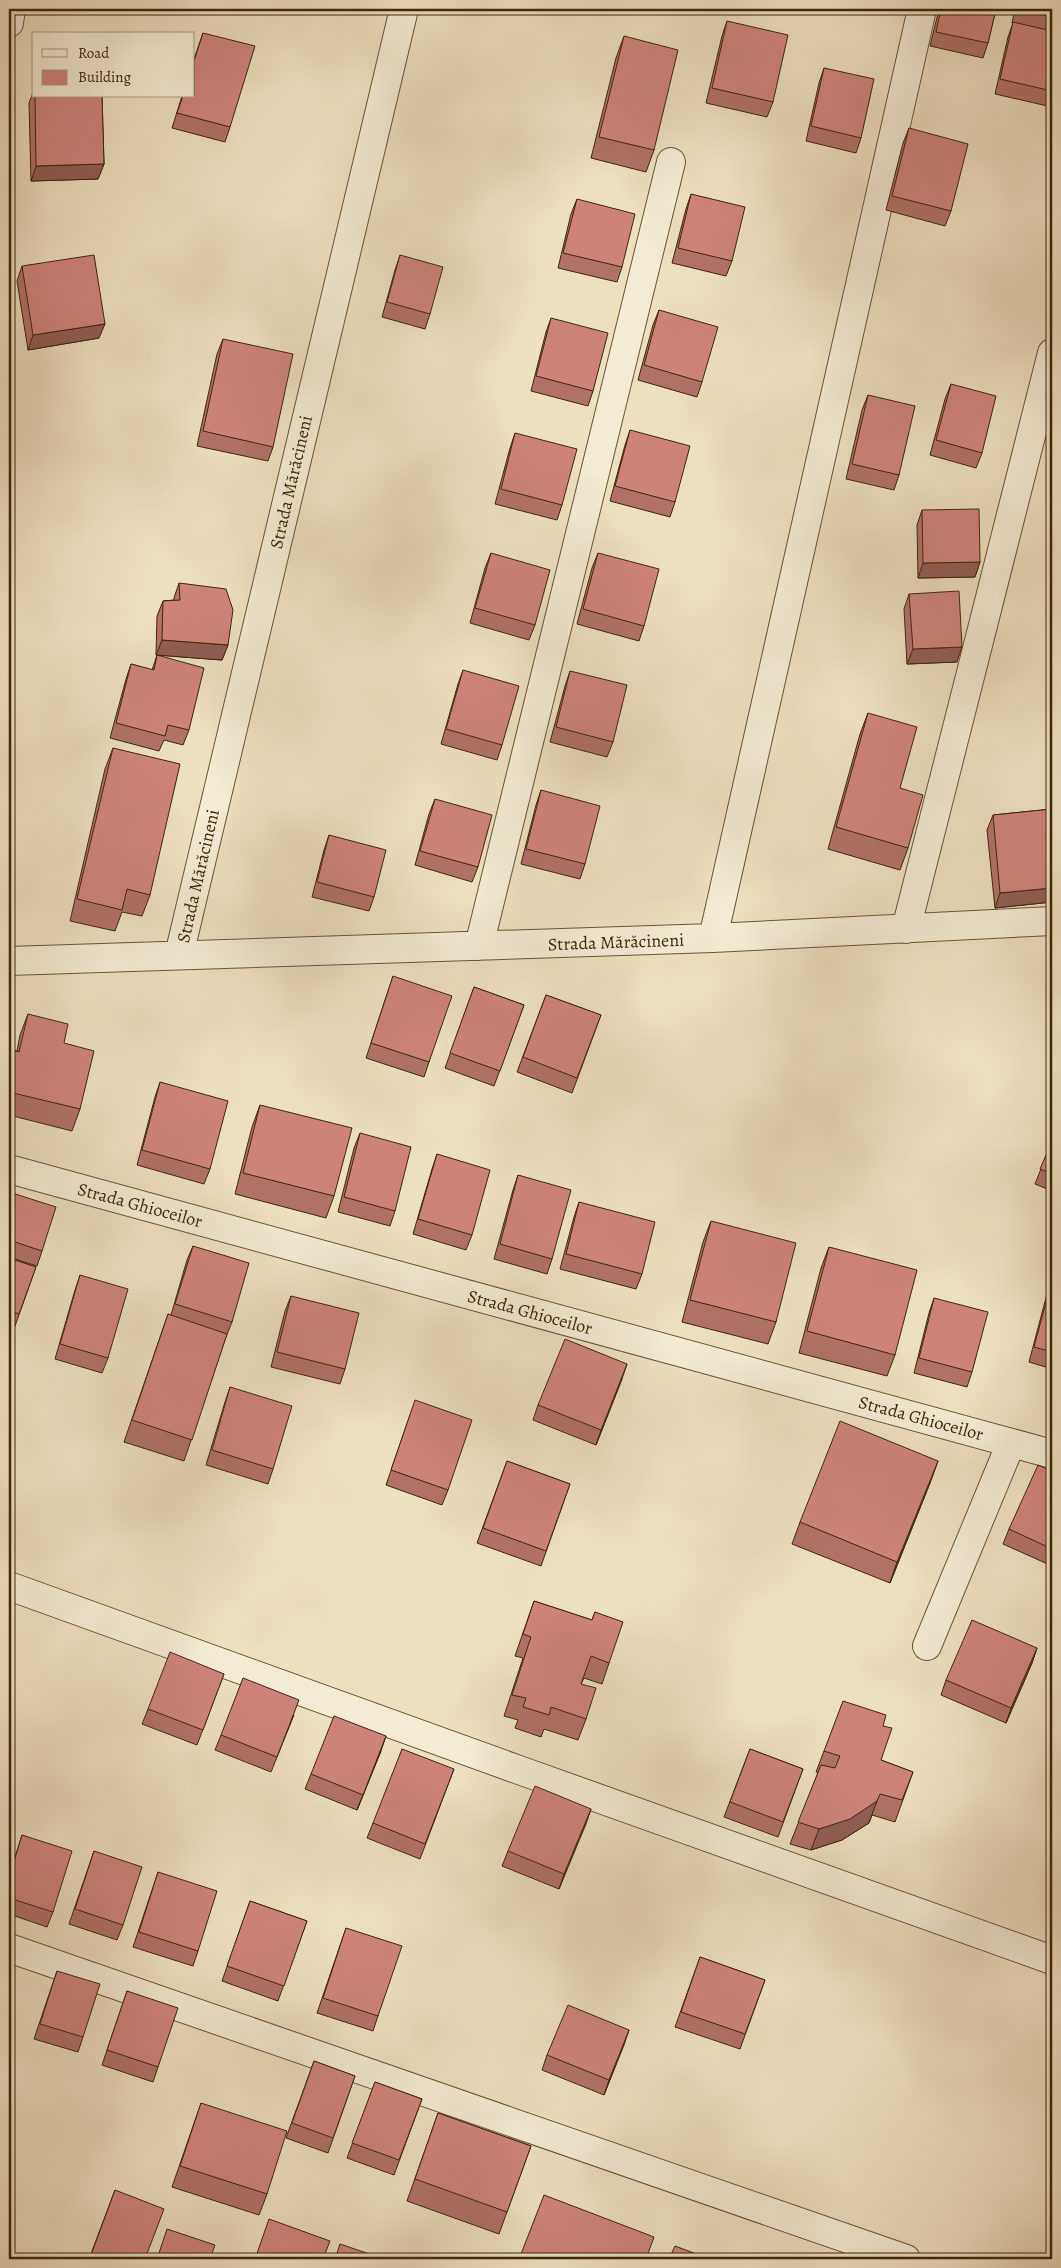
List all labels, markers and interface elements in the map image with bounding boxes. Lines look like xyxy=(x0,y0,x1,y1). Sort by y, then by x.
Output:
legend xyxy=(32,32,195,98)
text: Road xyxy=(78,43,110,63)
text: Building xyxy=(78,67,131,87)
street label: Strada Mărăcineni xyxy=(264,413,318,551)
street label: Strada Mărăcineni xyxy=(171,807,225,945)
street label: Strada Mărăcineni xyxy=(547,928,685,956)
street label: Strada Ghioceilor xyxy=(75,1177,205,1233)
street label: Strada Ghioceilor xyxy=(465,1284,595,1340)
street label: Strada Ghioceilor xyxy=(856,1390,986,1446)

